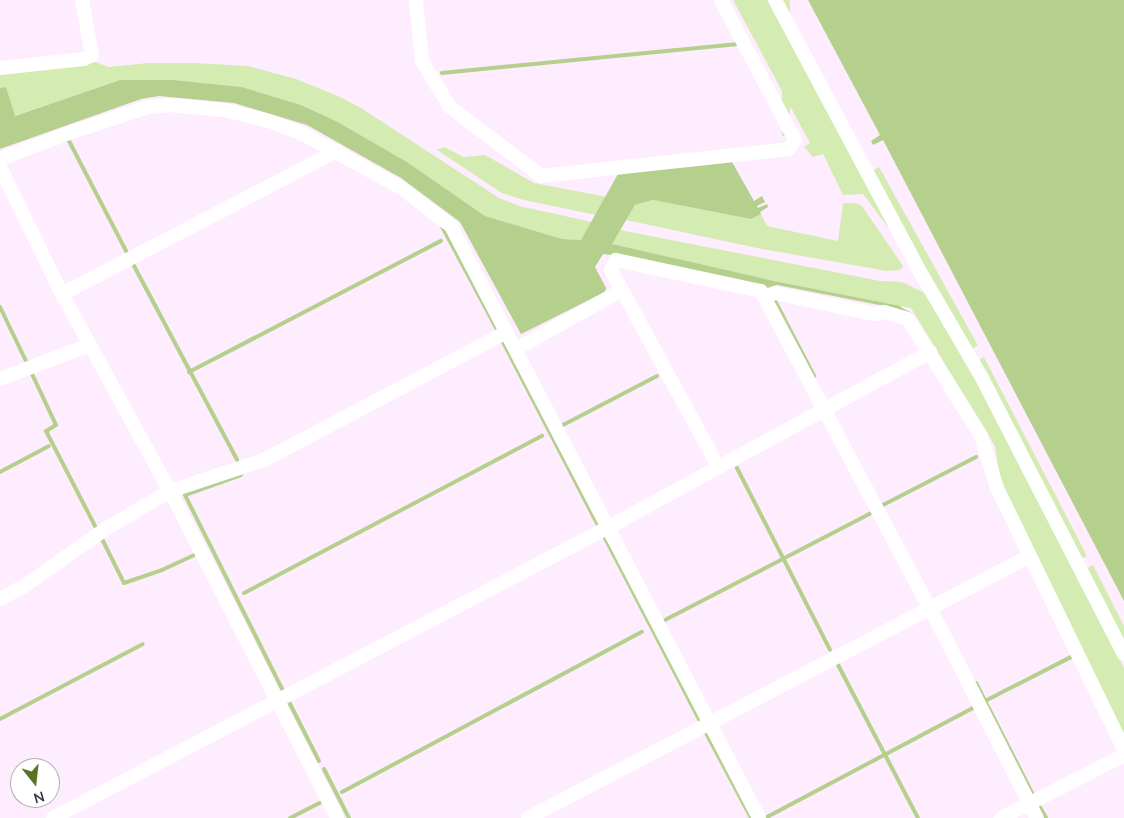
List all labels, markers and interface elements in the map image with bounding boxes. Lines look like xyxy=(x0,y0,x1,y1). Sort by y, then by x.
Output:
north arrow xyxy=(10,758,60,808)
text: N xyxy=(31,786,47,808)

